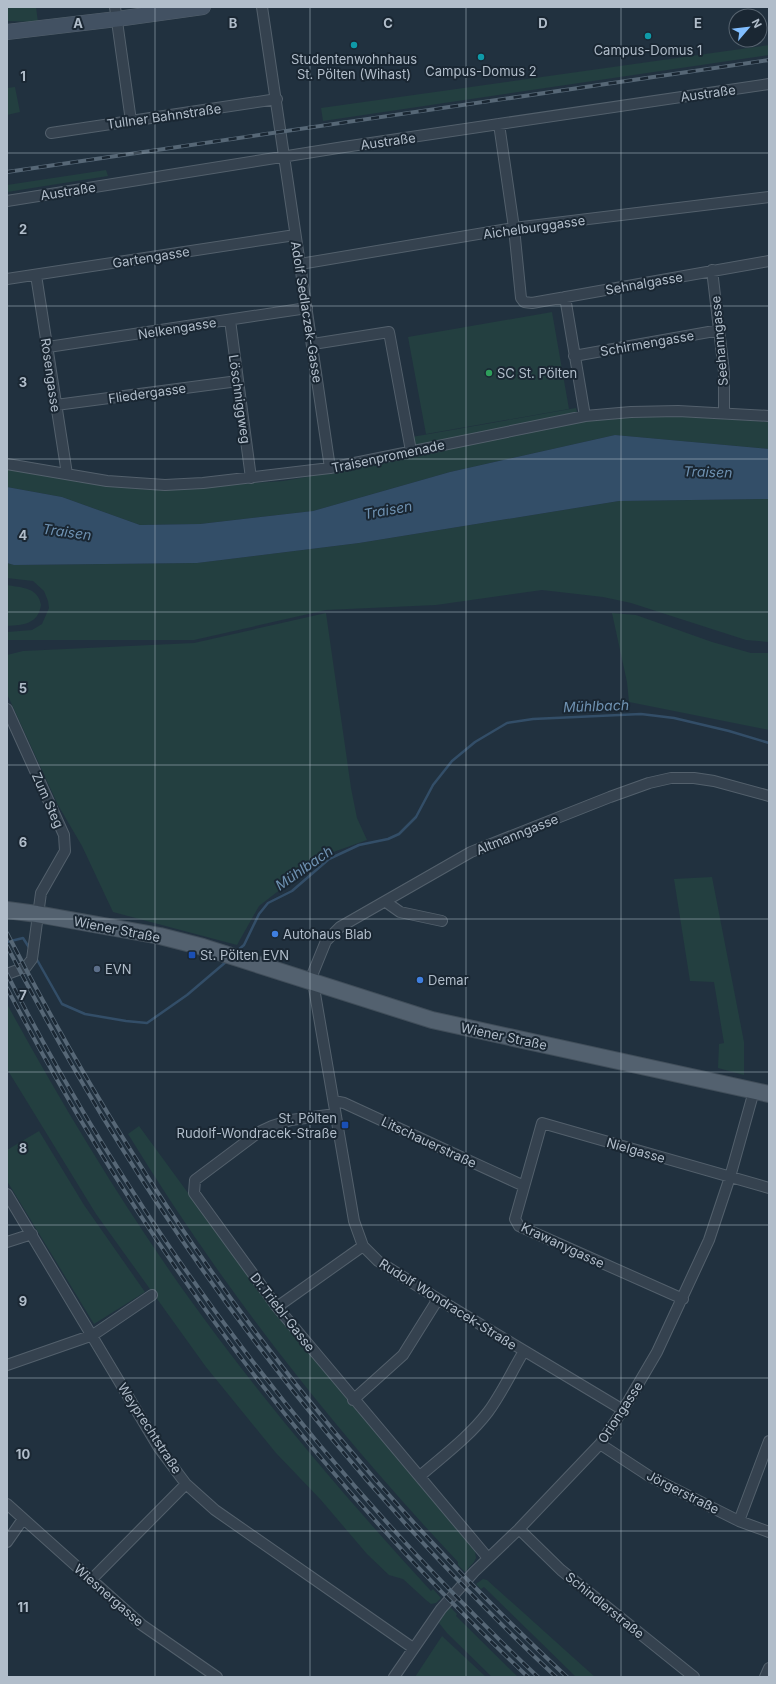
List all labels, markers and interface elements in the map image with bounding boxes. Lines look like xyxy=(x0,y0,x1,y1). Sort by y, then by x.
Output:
north arrow xyxy=(728,8,768,48)
text: A xyxy=(73,15,83,31)
text: B xyxy=(229,15,238,31)
text: C xyxy=(383,15,393,31)
text: D xyxy=(538,15,548,31)
text: E xyxy=(694,15,702,31)
text: N xyxy=(749,16,765,30)
marker: Campus-Domus 1 xyxy=(643,31,653,41)
marker: Studentenwohnhaus St. Pölten (Wihast) xyxy=(349,40,359,50)
place label: Campus-Domus 1 xyxy=(594,42,702,58)
place label: Studentenwohnhaus St. Pölten (Wihast) xyxy=(291,51,417,82)
marker: Campus-Domus 2 xyxy=(476,52,486,62)
place label: Campus-Domus 2 xyxy=(425,63,537,79)
text: 1 xyxy=(20,68,26,84)
street label: Austraße xyxy=(679,81,737,105)
street label: Tullner Bahnstraße xyxy=(106,100,222,132)
street label: Austraße xyxy=(359,129,417,153)
street label: Austraße xyxy=(39,179,97,203)
street label: Aichelburggasse xyxy=(482,212,586,242)
text: 2 xyxy=(19,221,27,237)
street label: Adolf Sedlaczek-Gasse xyxy=(288,240,326,384)
street label: Gartengasse xyxy=(111,243,191,271)
street label: Sehnalgasse xyxy=(604,268,684,298)
street label: Seehanngasse xyxy=(707,295,731,387)
street label: Nelkengasse xyxy=(137,314,217,342)
street label: Schirmengasse xyxy=(599,327,695,359)
street label: Rosengasse xyxy=(38,337,64,413)
street label: Löschniggweg xyxy=(226,353,254,445)
place label: SC St. Pölten xyxy=(497,365,577,381)
marker: SC St. Pölten xyxy=(484,368,494,378)
text: 3 xyxy=(19,374,27,390)
street label: Fliedergasse xyxy=(107,380,187,406)
street label: Traisenpromenade xyxy=(330,436,446,476)
water label: Traisen xyxy=(683,462,733,481)
water label: Traisen xyxy=(362,497,414,522)
water label: Traisen xyxy=(42,520,93,543)
text: 4 xyxy=(19,527,28,543)
text: 5 xyxy=(19,680,27,696)
water label: Mühlbach xyxy=(563,696,629,715)
street label: Zum Steg xyxy=(29,770,67,830)
street label: Altmanngasse xyxy=(474,810,560,858)
text: 6 xyxy=(19,834,27,850)
water label: Mühlbach xyxy=(272,842,336,893)
street label: Wiener Straße xyxy=(72,913,162,945)
place label: Autohaus Blab xyxy=(283,926,372,942)
marker: Autohaus Blab xyxy=(270,929,280,939)
place label: St. Pölten EVN xyxy=(200,947,289,963)
marker: St. Pölten EVN xyxy=(187,950,197,960)
place label: EVN xyxy=(105,961,132,977)
marker: EVN xyxy=(92,964,102,974)
place label: Demar xyxy=(428,972,469,988)
marker: Demar xyxy=(415,975,425,985)
text: 7 xyxy=(19,987,27,1003)
street label: Wiener Straße xyxy=(459,1019,549,1053)
place label: St. Pölten Rudolf-Wondracek-Straße xyxy=(177,1110,337,1141)
street label: Litschauerstraße xyxy=(379,1113,479,1171)
marker: St. Pölten Rudolf-Wondracek-Straße xyxy=(340,1120,350,1130)
street label: Nielgasse xyxy=(605,1134,667,1166)
text: 8 xyxy=(19,1140,27,1156)
street label: Krawanygasse xyxy=(519,1219,607,1271)
street label: Rudolf Wondracek-Straße xyxy=(376,1255,520,1353)
street label: Dr.Triebl-Gasse xyxy=(247,1269,319,1355)
text: 9 xyxy=(19,1293,27,1309)
street label: Oriongasse xyxy=(594,1378,646,1446)
street label: Weyprechtstraße xyxy=(115,1380,185,1476)
text: 10 xyxy=(16,1446,30,1462)
street label: Jörgerstraße xyxy=(644,1467,722,1517)
street label: Wiesnergasse xyxy=(71,1560,147,1630)
street label: Schindlerstraße xyxy=(562,1568,648,1642)
text: 11 xyxy=(17,1599,29,1615)

